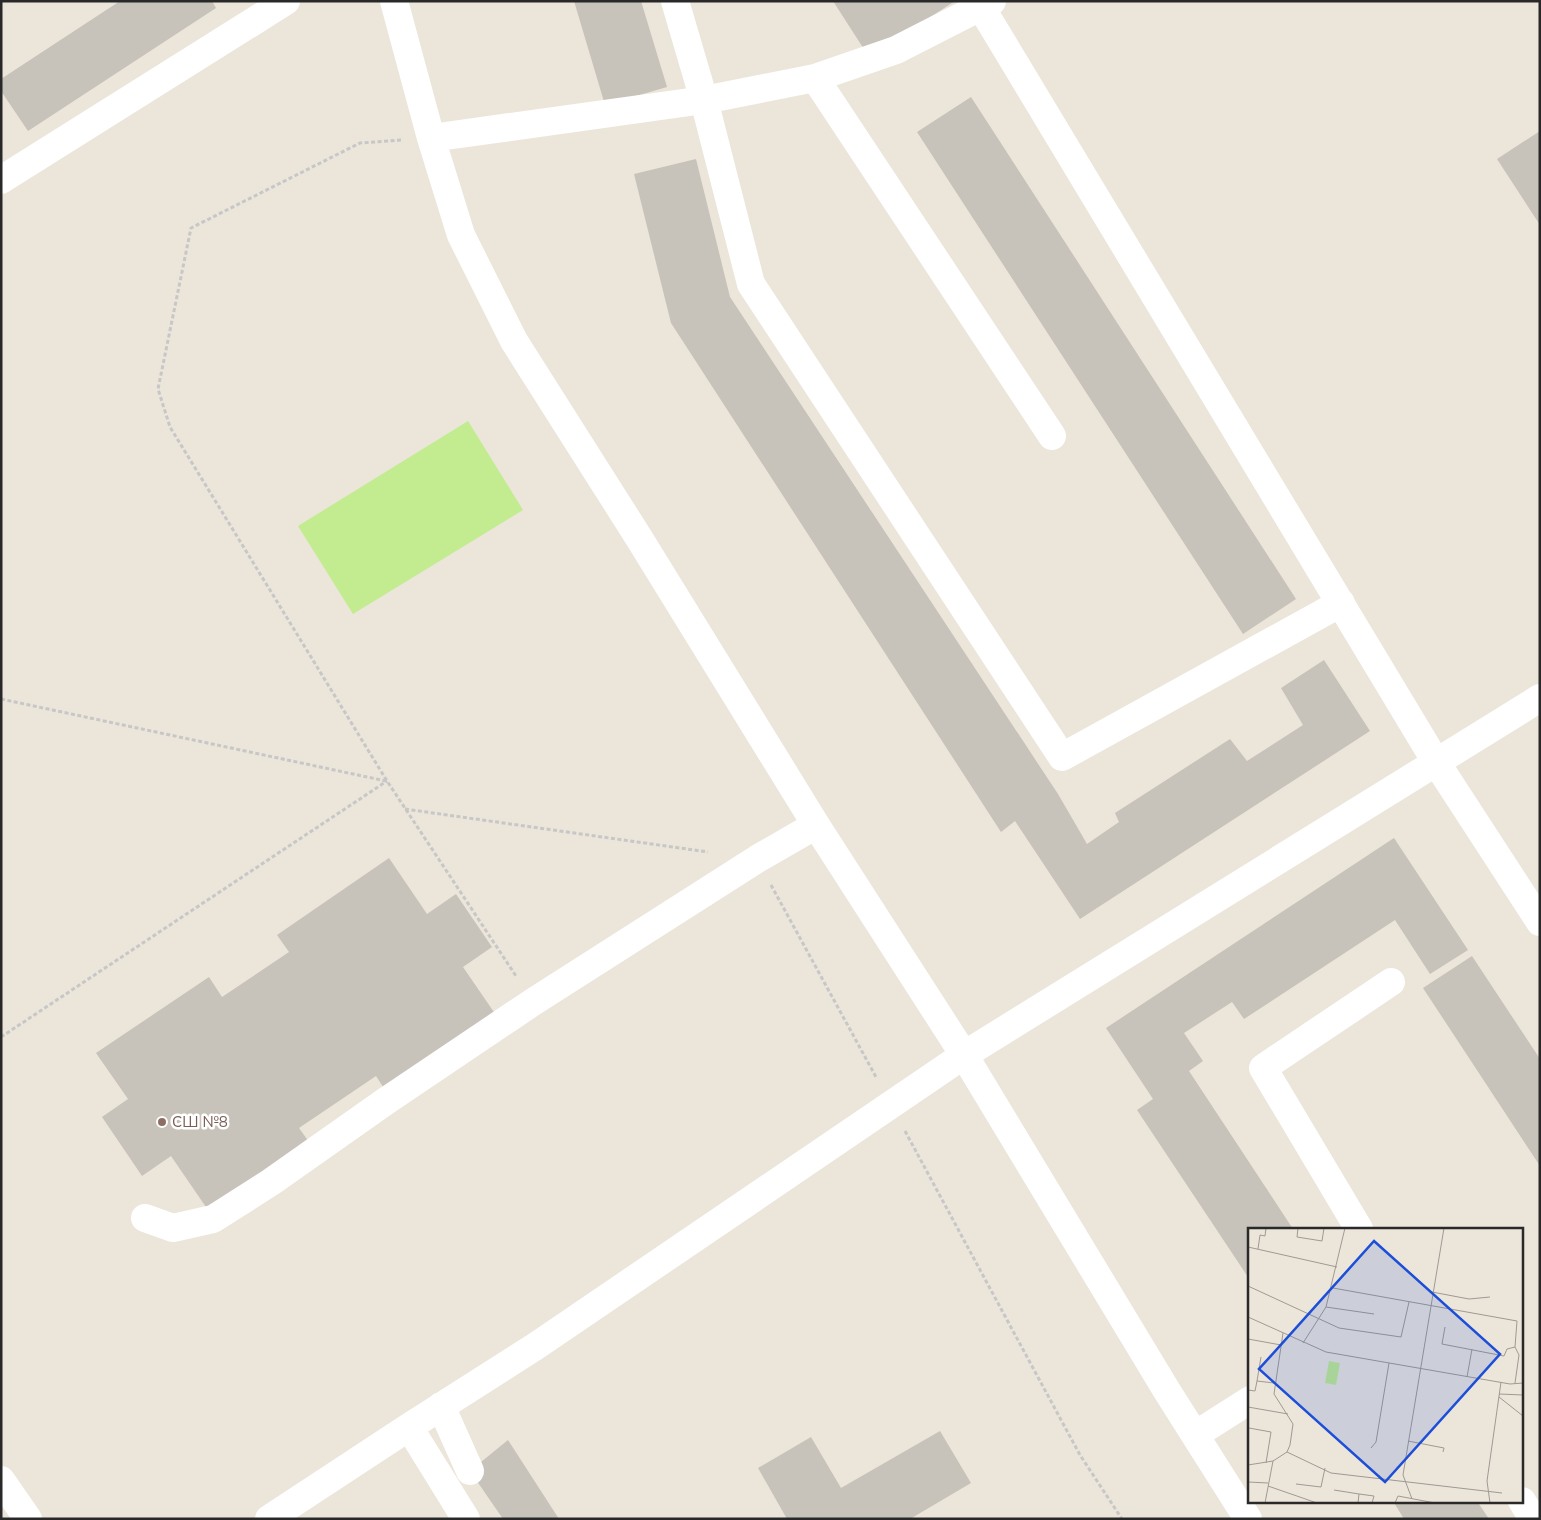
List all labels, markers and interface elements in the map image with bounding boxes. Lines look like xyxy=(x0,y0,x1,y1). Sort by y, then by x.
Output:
place label: СШ №8 xyxy=(172,1112,228,1131)
marker: СШ №8 xyxy=(156,1116,168,1128)
inset map xyxy=(1248,1228,1524,1502)

